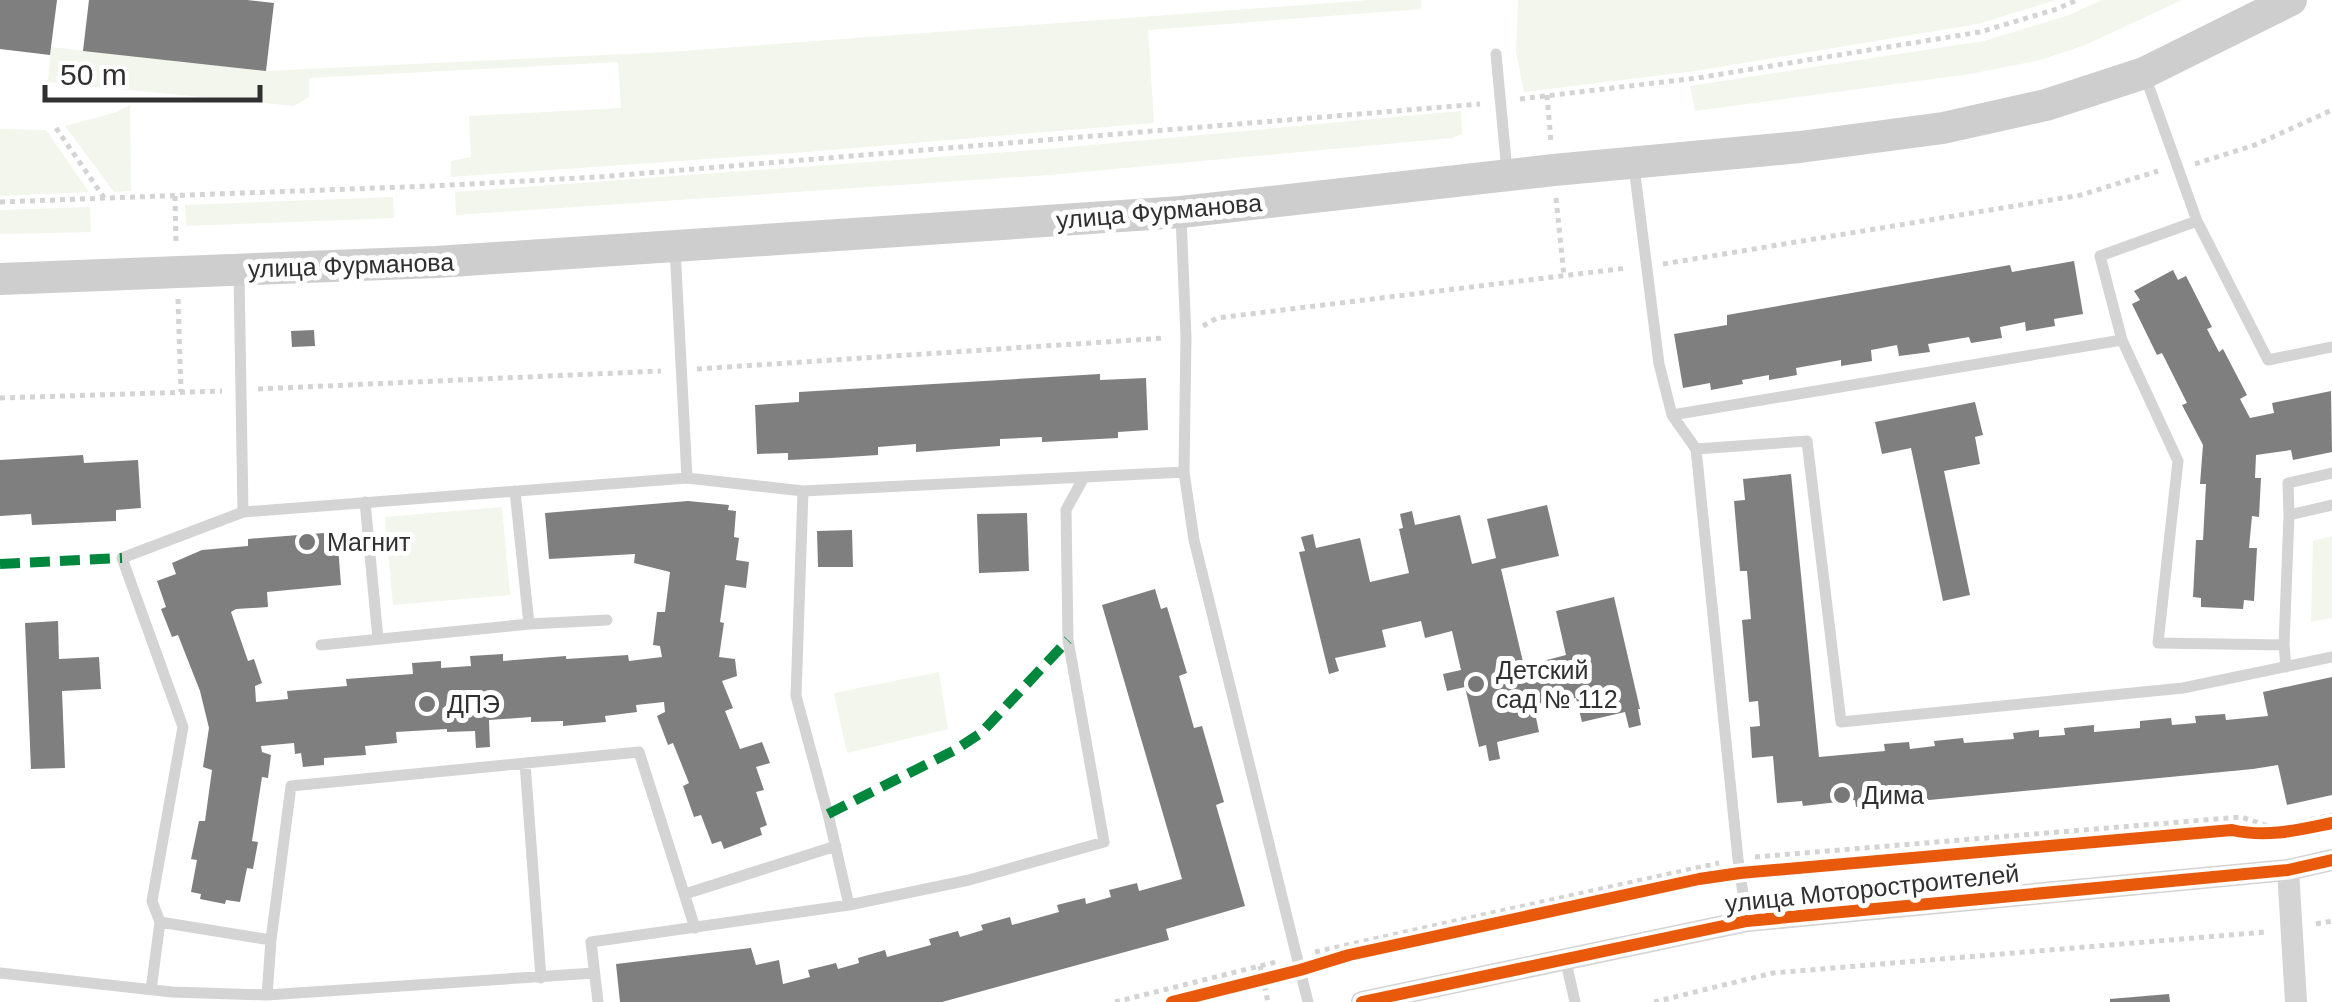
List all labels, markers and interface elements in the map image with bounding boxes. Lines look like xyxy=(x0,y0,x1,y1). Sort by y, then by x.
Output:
scale bar xyxy=(45,40,260,102)
text: 50 m xyxy=(60,58,127,91)
street label: улица Фурманова xyxy=(1055,188,1263,234)
street label: улица Фурманова xyxy=(247,247,455,283)
place label: Магнит xyxy=(327,528,411,556)
marker: Магнит xyxy=(296,531,318,553)
place label: Детский сад № 112 xyxy=(1496,656,1618,713)
marker: Детский сад № 112 xyxy=(1465,673,1487,695)
place label: ДПЭ xyxy=(447,690,500,718)
marker: ДПЭ xyxy=(416,693,438,715)
place label: Дима xyxy=(1862,781,1924,809)
marker: Дима xyxy=(1831,784,1853,806)
street label: улица Моторостроителей xyxy=(1724,859,2020,917)

